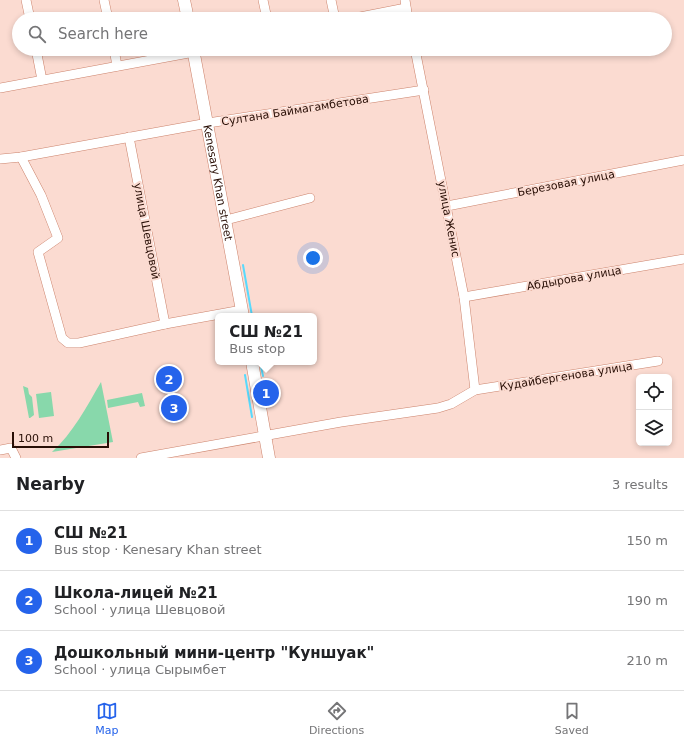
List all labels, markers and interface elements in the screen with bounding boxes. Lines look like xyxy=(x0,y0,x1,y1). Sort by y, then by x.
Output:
search box xyxy=(12,12,672,56)
icon: search xyxy=(26,23,48,45)
text: Search here xyxy=(58,25,148,43)
street label: Султана Баймагамбетова xyxy=(220,92,370,129)
street label: Kenesary Khan street xyxy=(200,124,235,243)
street label: Березовая улица xyxy=(516,168,616,199)
street label: улица Женис xyxy=(435,180,462,258)
street label: улица Шевцовой xyxy=(131,182,162,280)
your location xyxy=(303,248,323,268)
street label: Абдырова улица xyxy=(526,264,622,293)
popup xyxy=(215,313,317,365)
text: СШ №21 xyxy=(229,323,303,341)
text: Bus stop xyxy=(229,341,285,356)
street label: Кудайбергенова улица xyxy=(499,360,634,393)
pin: 2 xyxy=(156,364,182,394)
map controls xyxy=(636,374,672,446)
button: locate xyxy=(636,374,672,410)
pin: 1 xyxy=(253,378,279,408)
pin: 3 xyxy=(161,393,187,423)
button: layers xyxy=(636,410,672,446)
scale bar xyxy=(12,430,109,449)
text: 100 m xyxy=(18,432,53,445)
text: Nearby xyxy=(16,474,85,494)
text: 3 results xyxy=(612,477,668,492)
text: СШ №21 xyxy=(54,524,128,542)
text: 1 xyxy=(24,533,34,548)
text: 150 m xyxy=(626,533,668,548)
text: Bus stop · Kenesary Khan street xyxy=(54,542,262,557)
text: Школа-лицей №21 xyxy=(54,584,218,602)
text: 2 xyxy=(24,593,34,608)
text: 190 m xyxy=(626,593,668,608)
text: School · улица Шевцовой xyxy=(54,602,225,617)
text: Дошкольный мини-центр "Куншуак" xyxy=(54,644,374,662)
text: 3 xyxy=(24,653,34,668)
text: 210 m xyxy=(626,653,668,668)
text: School · улица Сырымбет xyxy=(54,662,226,677)
tab: Map xyxy=(95,700,118,737)
tab: Directions xyxy=(309,700,364,737)
tab: Saved xyxy=(555,700,589,737)

